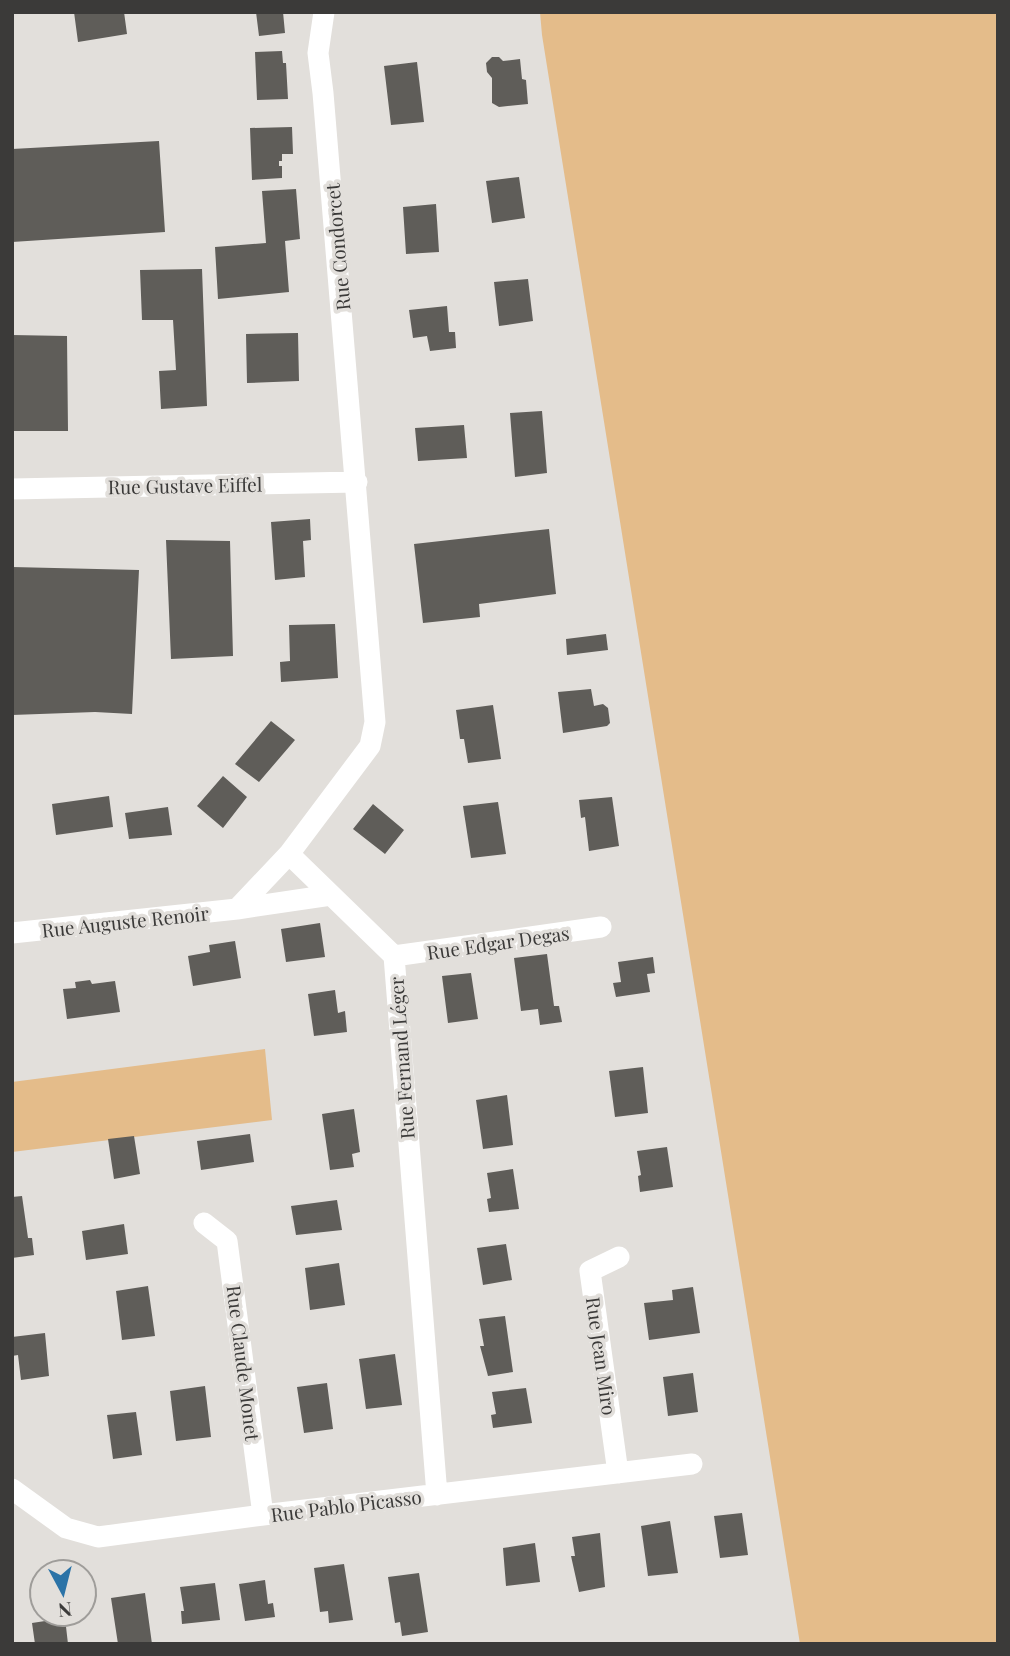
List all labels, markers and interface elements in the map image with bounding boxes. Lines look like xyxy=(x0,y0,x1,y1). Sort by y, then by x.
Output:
street label: Rue Condorcet xyxy=(318,182,356,312)
street label: Rue Gustave Eiffel xyxy=(108,471,263,499)
street label: Rue Auguste Renoir xyxy=(40,899,210,943)
street label: Rue Edgar Degas xyxy=(425,919,571,965)
street label: Rue Fernand Léger xyxy=(382,975,420,1140)
street label: Rue Claude Monet xyxy=(222,1284,266,1442)
street label: Rue Jean Miro xyxy=(581,1295,623,1417)
street label: Rue Pablo Picasso xyxy=(269,1483,423,1527)
north arrow xyxy=(28,1558,98,1628)
text: N xyxy=(57,1597,74,1625)

